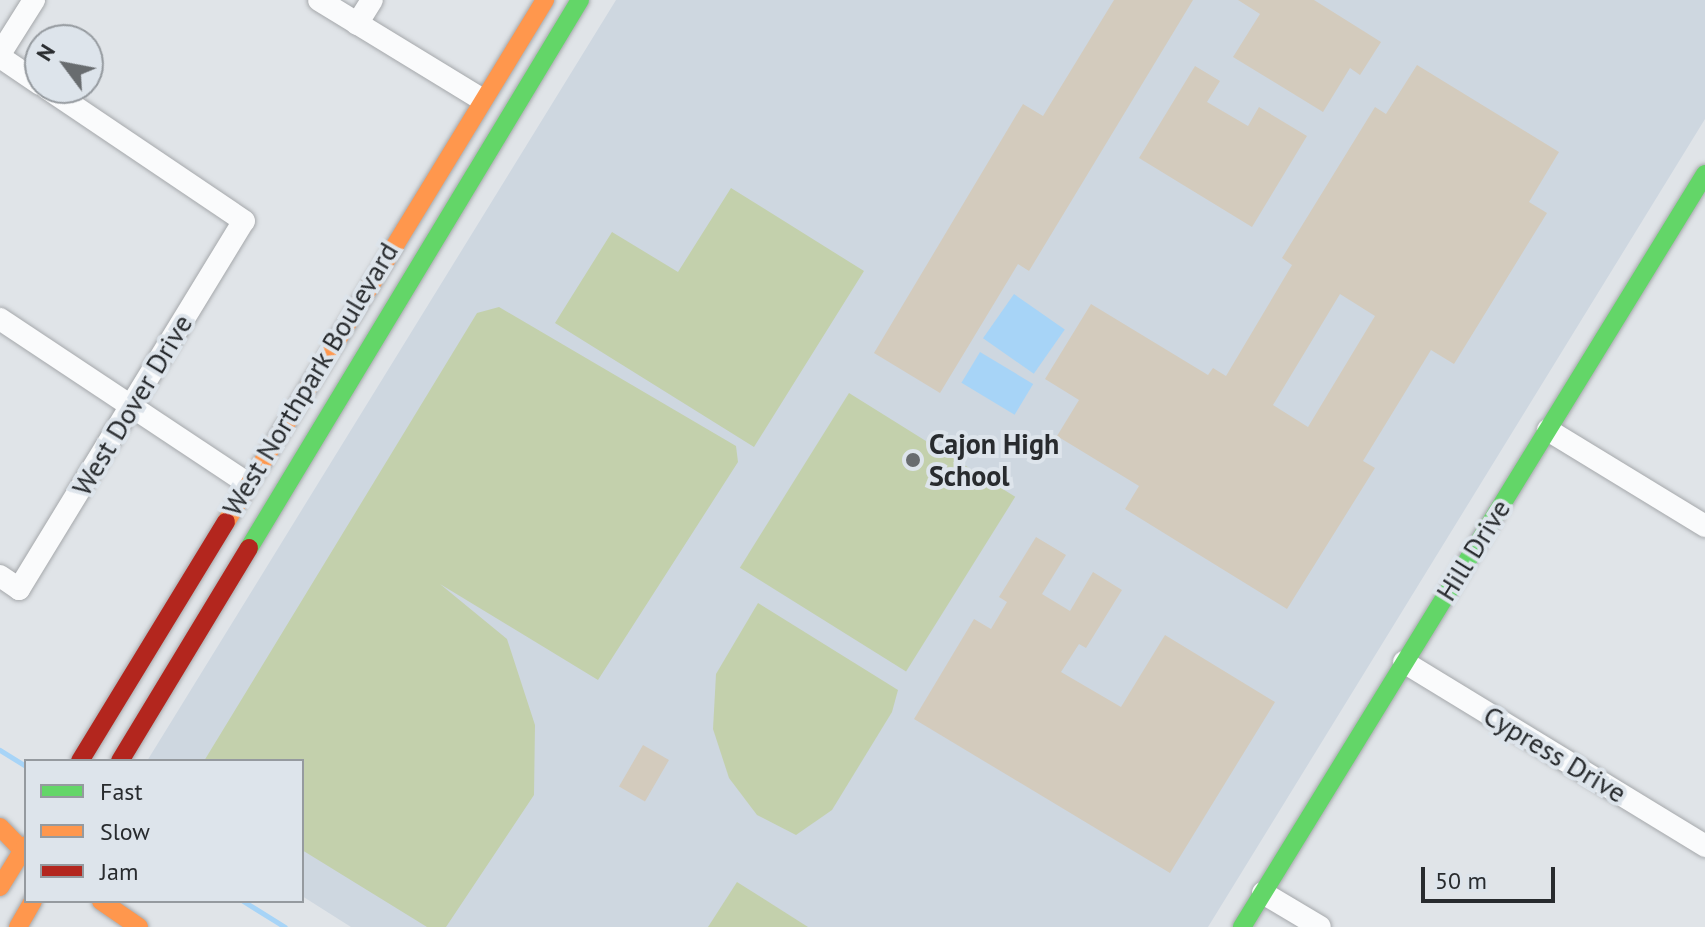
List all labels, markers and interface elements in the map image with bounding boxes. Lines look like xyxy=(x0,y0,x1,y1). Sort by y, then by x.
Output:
north arrow xyxy=(24,24,104,104)
text: N xyxy=(30,39,61,66)
street label: West Northpark Boulevard xyxy=(215,236,405,522)
street label: West Dover Drive xyxy=(65,308,199,502)
place label: Cajon High School xyxy=(929,427,1059,493)
marker: Cajon High School xyxy=(904,451,922,469)
street label: Hill Drive xyxy=(1429,493,1517,607)
street label: Cypress Drive xyxy=(1478,698,1632,810)
legend xyxy=(24,759,304,903)
text: Fast xyxy=(100,776,143,807)
text: Slow xyxy=(100,816,150,847)
scale bar xyxy=(1425,851,1559,901)
text: Jam xyxy=(100,856,138,887)
text: 50 m xyxy=(1435,865,1487,896)

